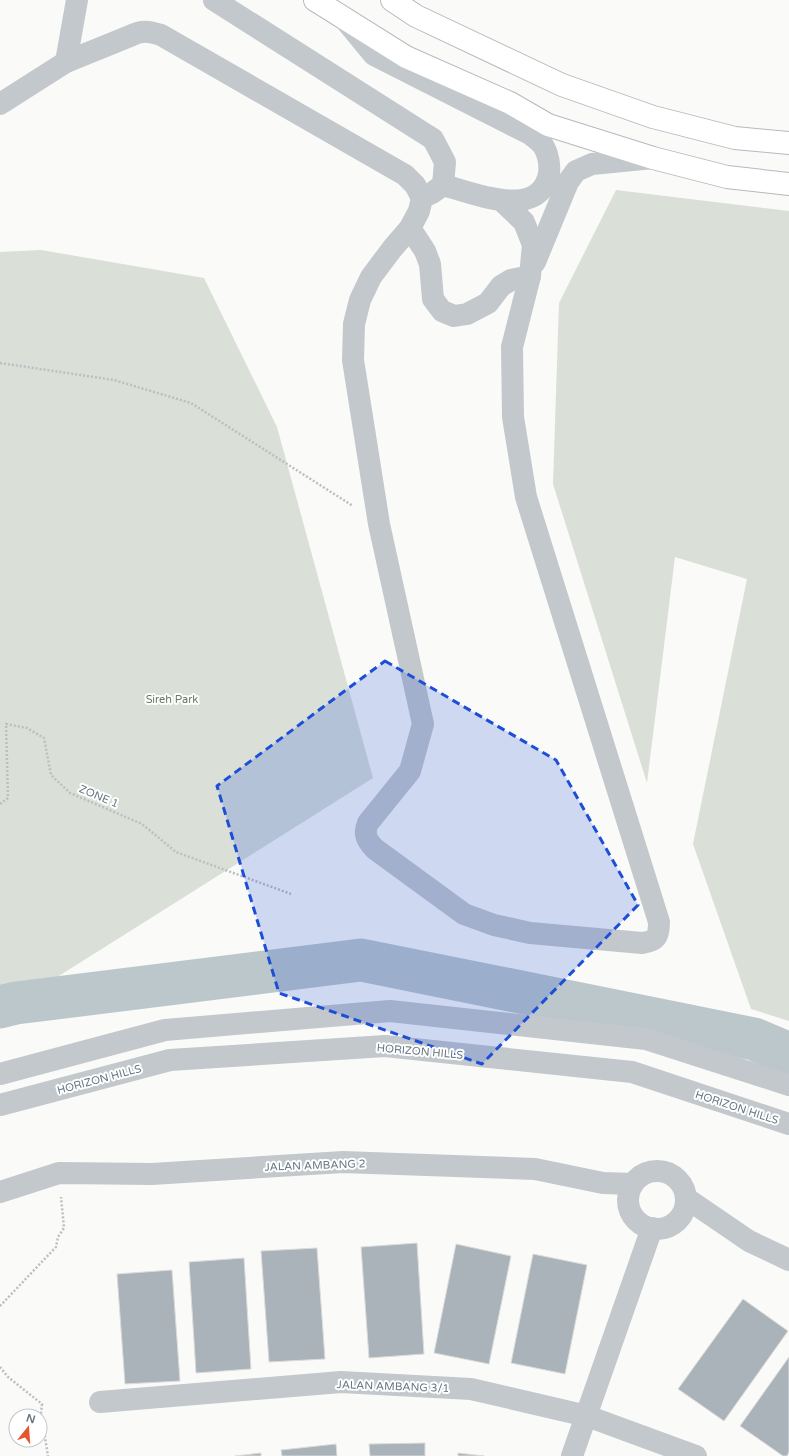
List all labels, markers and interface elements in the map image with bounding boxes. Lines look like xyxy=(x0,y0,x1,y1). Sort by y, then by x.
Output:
park label: Sireh Park xyxy=(146,693,198,706)
street label: ZONE 1 xyxy=(77,782,120,811)
street label: HORIZON HILLS xyxy=(376,1041,464,1062)
street label: HORIZON HILLS xyxy=(56,1062,143,1097)
street label: HORIZON HILLS xyxy=(694,1088,780,1127)
street label: JALAN AMBANG 2 xyxy=(264,1157,366,1174)
street label: JALAN AMBANG 3/1 xyxy=(336,1378,450,1395)
north arrow xyxy=(8,1408,48,1448)
text: N xyxy=(25,1411,37,1426)

